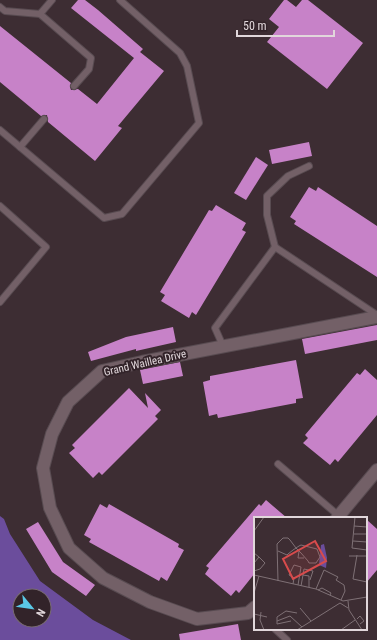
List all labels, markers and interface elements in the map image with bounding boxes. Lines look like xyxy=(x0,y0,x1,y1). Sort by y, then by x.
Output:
scale bar xyxy=(237,12,334,38)
text: 50 m xyxy=(243,19,267,33)
street label: Grand Waillea Drive xyxy=(103,347,187,379)
inset map xyxy=(254,517,367,630)
north arrow xyxy=(12,588,52,628)
text: N xyxy=(33,607,48,619)

